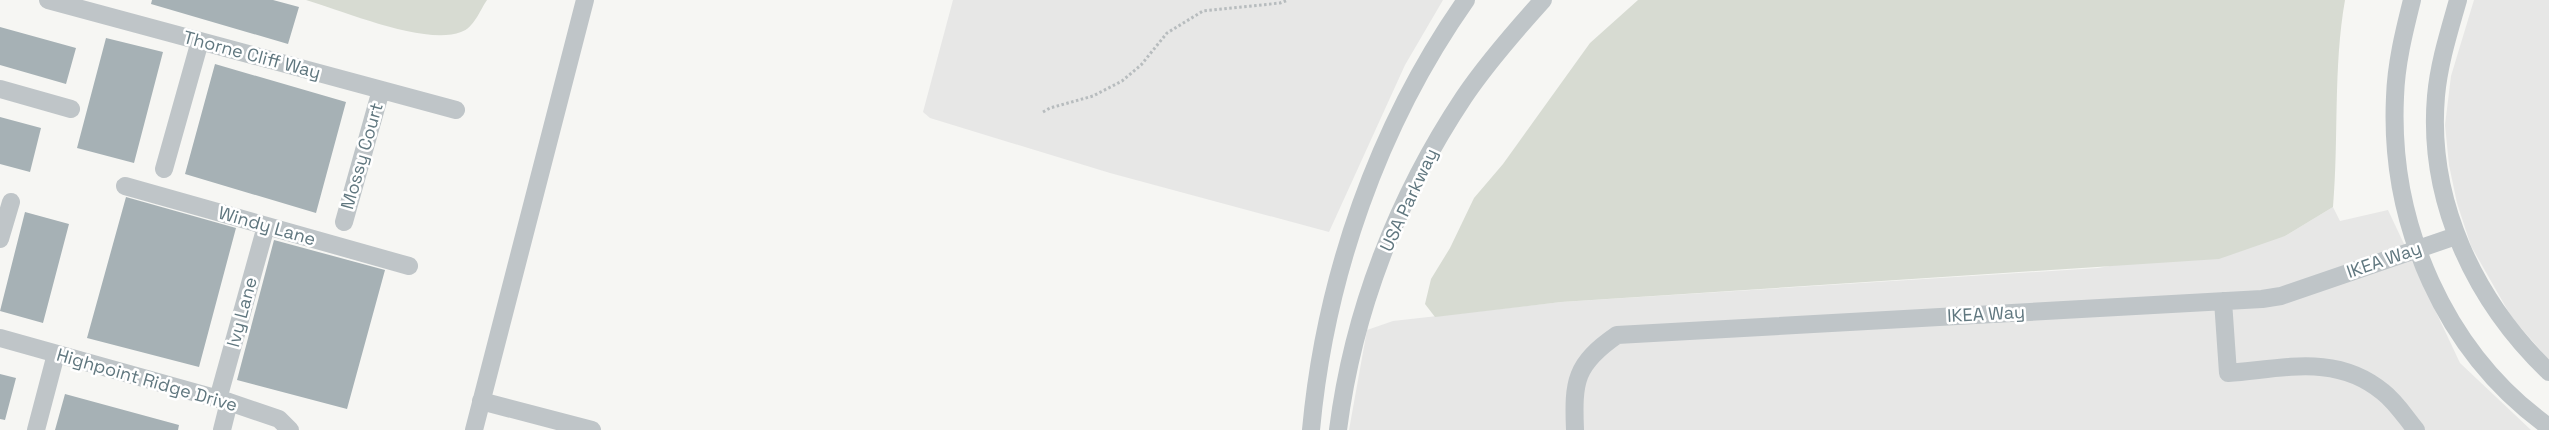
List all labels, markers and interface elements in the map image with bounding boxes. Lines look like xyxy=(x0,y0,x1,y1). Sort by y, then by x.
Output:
street label: Thorne Cliff Way xyxy=(181,25,323,84)
street label: Mossy Court xyxy=(335,100,388,212)
street label: USA Parkway xyxy=(1375,144,1443,255)
street label: Windy Lane xyxy=(216,201,319,250)
street label: IKEA Way xyxy=(2343,236,2424,283)
street label: Ivy Lane xyxy=(221,274,262,349)
street label: IKEA Way xyxy=(1947,300,2025,327)
street label: Highpoint Ridge Drive xyxy=(54,343,240,416)

